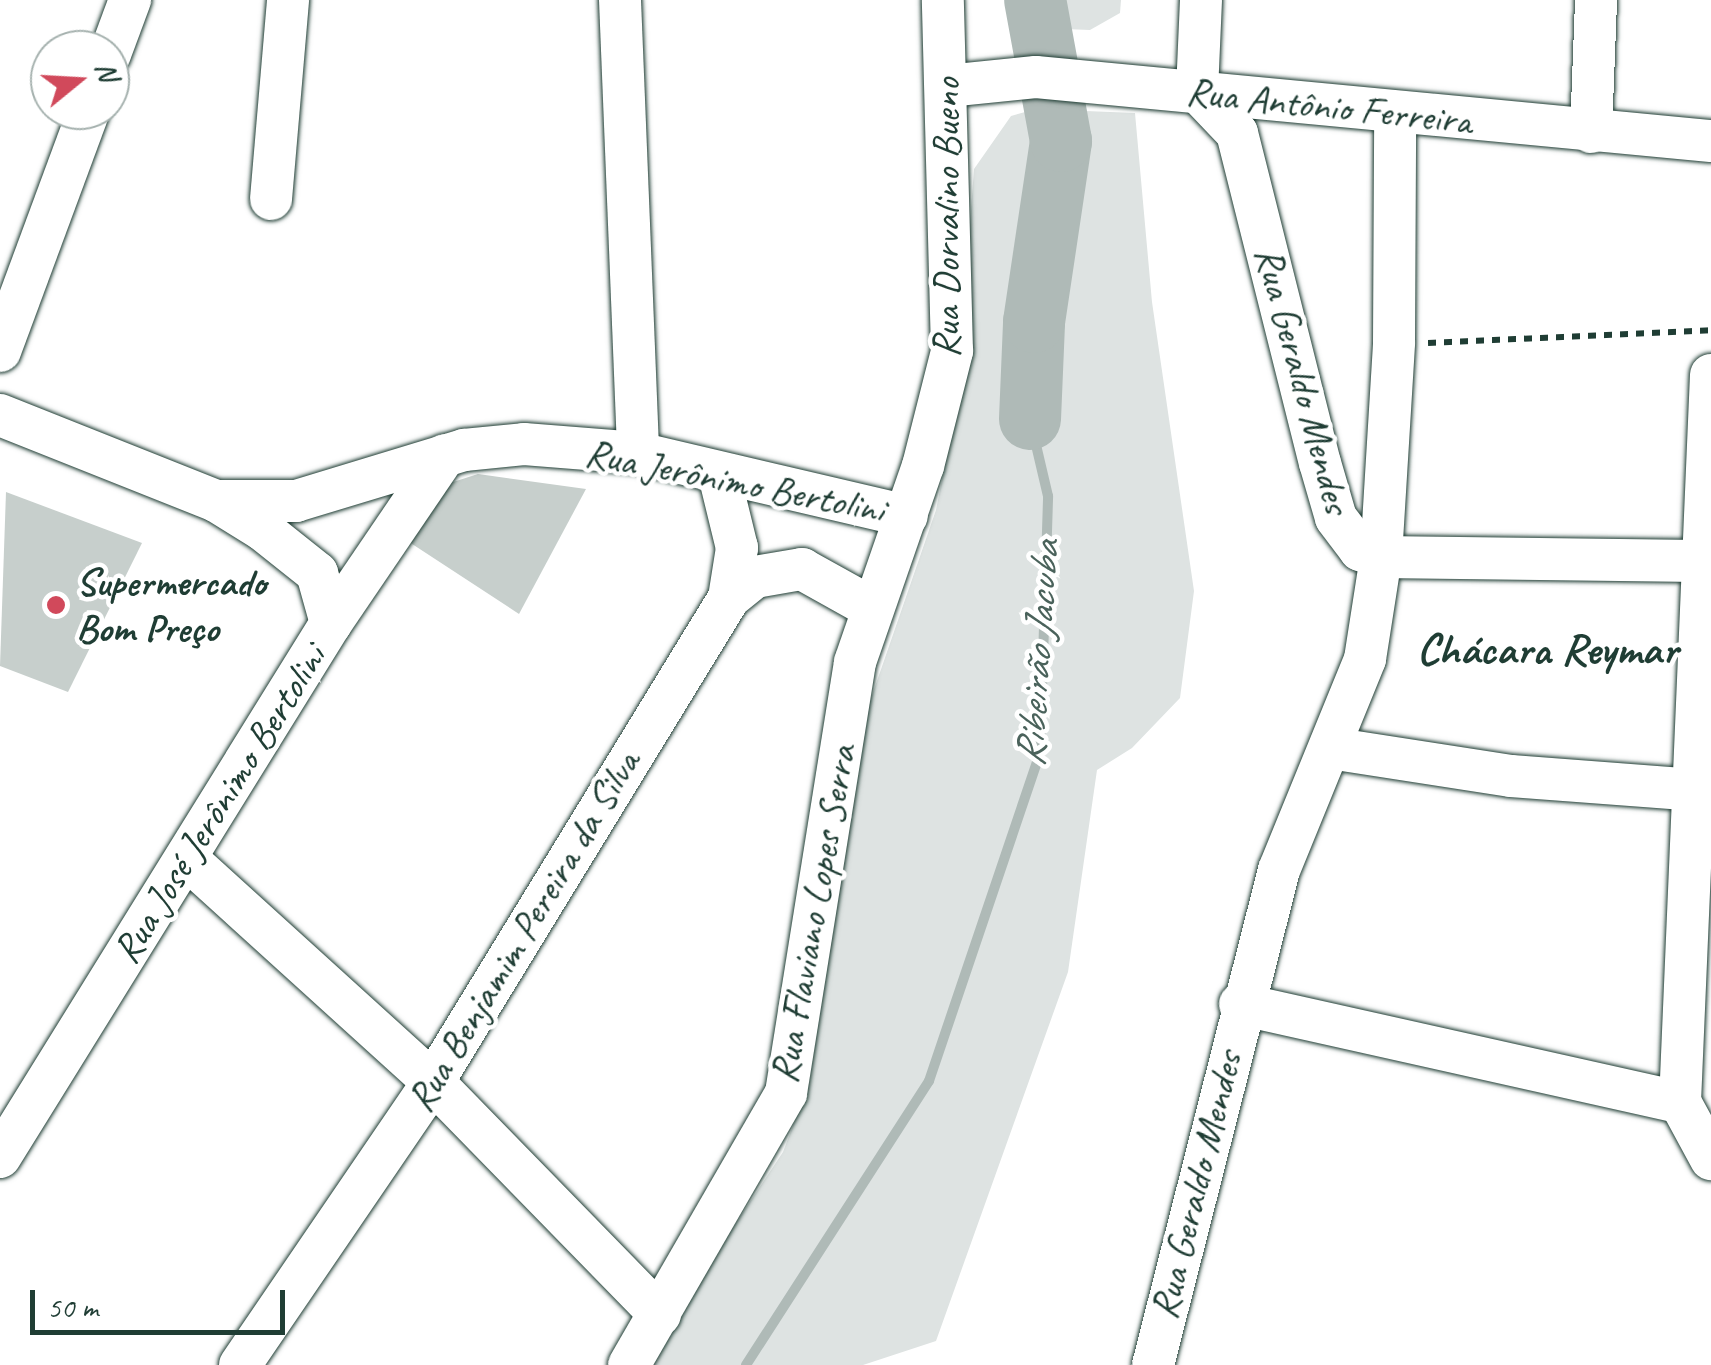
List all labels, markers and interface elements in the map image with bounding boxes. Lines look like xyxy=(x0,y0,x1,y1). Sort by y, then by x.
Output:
north arrow xyxy=(30,30,130,130)
text: N xyxy=(88,58,126,85)
street label: Rua Antônio Ferreira xyxy=(1184,67,1474,145)
street label: Rua Dorvalino Bueno xyxy=(922,79,970,357)
street label: Rua Geraldo Mendes xyxy=(1245,242,1361,518)
street label: Rua Jerônimo Bertolini xyxy=(582,429,888,533)
water label: Ribeirão Jacuba xyxy=(1005,540,1071,768)
place label: Supermercado Bom Preço xyxy=(76,558,266,652)
marker: Supermercado Bom Preço xyxy=(45,594,67,616)
district label: Chácara Reymar xyxy=(1417,623,1677,677)
street label: Rua José Jerônimo Bertolini xyxy=(102,636,336,972)
street label: Rua Flaviano Lopes Serra xyxy=(760,741,866,1087)
street label: Rua Benjamim Pereira da Silva xyxy=(396,742,650,1120)
street label: Rua Geraldo Mendes xyxy=(1140,1047,1252,1323)
scale bar xyxy=(35,1270,290,1332)
text: 50 m xyxy=(47,1288,98,1326)

